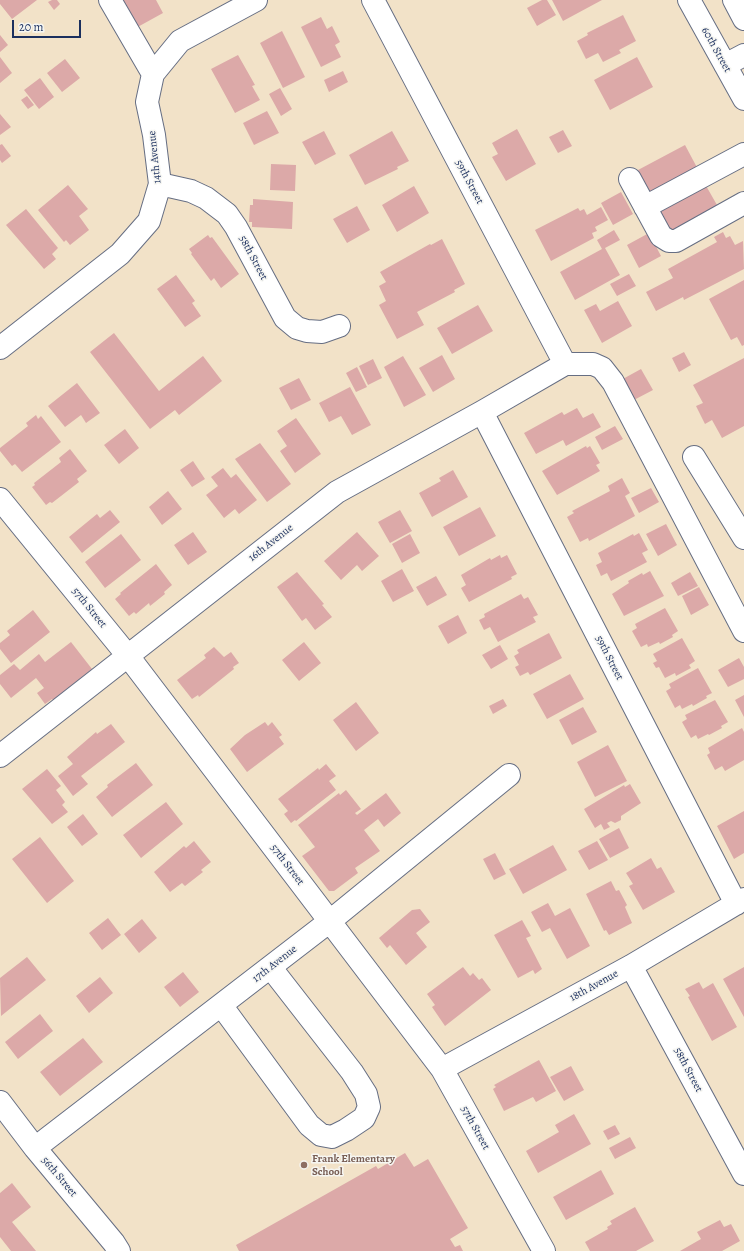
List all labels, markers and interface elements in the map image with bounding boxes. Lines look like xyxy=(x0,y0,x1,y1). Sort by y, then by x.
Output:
scale bar xyxy=(14,12,83,38)
text: 20 m xyxy=(19,19,43,35)
street label: 60th Street xyxy=(698,25,734,75)
street label: 14th Avenue xyxy=(146,130,164,184)
street label: 59th Street xyxy=(452,158,486,206)
street label: 58th Street xyxy=(236,233,270,283)
street label: 16th Avenue xyxy=(246,521,296,565)
street label: 57th Street xyxy=(69,585,109,631)
street label: 59th Street xyxy=(592,633,626,683)
street label: 57th Street xyxy=(267,842,307,888)
street label: 17th Avenue xyxy=(250,943,300,985)
street label: 18th Avenue xyxy=(567,967,621,1005)
street label: 58th Street xyxy=(671,1045,705,1095)
street label: 57th Street xyxy=(458,1104,492,1152)
place label: Frank Elementary School xyxy=(312,1152,395,1178)
street label: 56th Street xyxy=(38,1154,80,1200)
marker: Frank Elementary School xyxy=(299,1160,309,1170)

